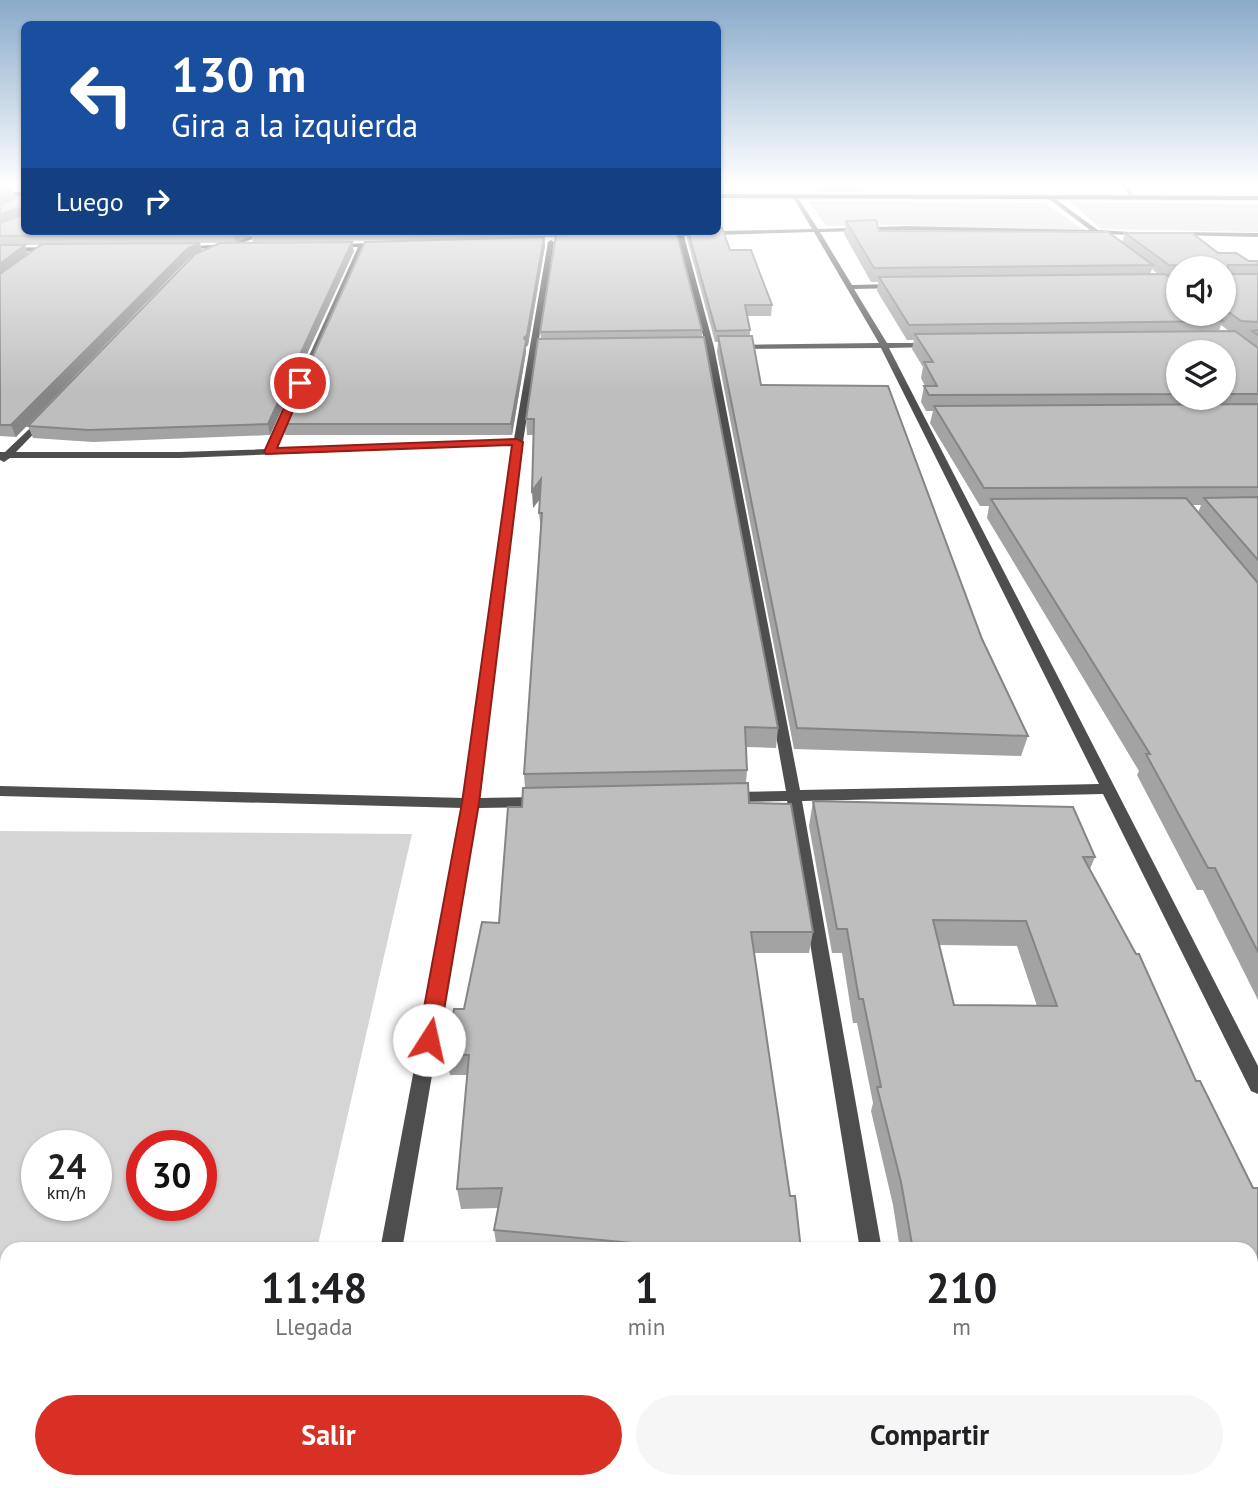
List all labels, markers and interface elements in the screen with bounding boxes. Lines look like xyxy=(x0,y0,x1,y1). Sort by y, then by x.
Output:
text: 130 m xyxy=(171,42,306,106)
icon: left xyxy=(56,49,147,140)
text: Gira a la izquierda xyxy=(171,104,418,146)
icon: right xyxy=(138,182,176,220)
text: Luego xyxy=(56,185,124,218)
map controls xyxy=(1166,256,1236,410)
button: sound xyxy=(1166,256,1236,326)
button: layers xyxy=(1166,340,1236,410)
pin xyxy=(270,353,330,413)
icon: arrive xyxy=(281,364,319,402)
position arrow xyxy=(392,1003,466,1077)
speed limit sign: 30 xyxy=(126,1130,217,1221)
text: 24 xyxy=(47,1143,86,1189)
text: km/h xyxy=(47,1181,86,1204)
text: 11:48 xyxy=(261,1260,367,1315)
text: 1 xyxy=(635,1260,658,1315)
text: 210 xyxy=(926,1260,997,1315)
text: Llegada xyxy=(275,1312,353,1341)
text: min xyxy=(628,1312,665,1341)
text: m xyxy=(952,1312,971,1341)
button: Salir xyxy=(35,1395,622,1475)
button: Compartir xyxy=(636,1395,1223,1475)

